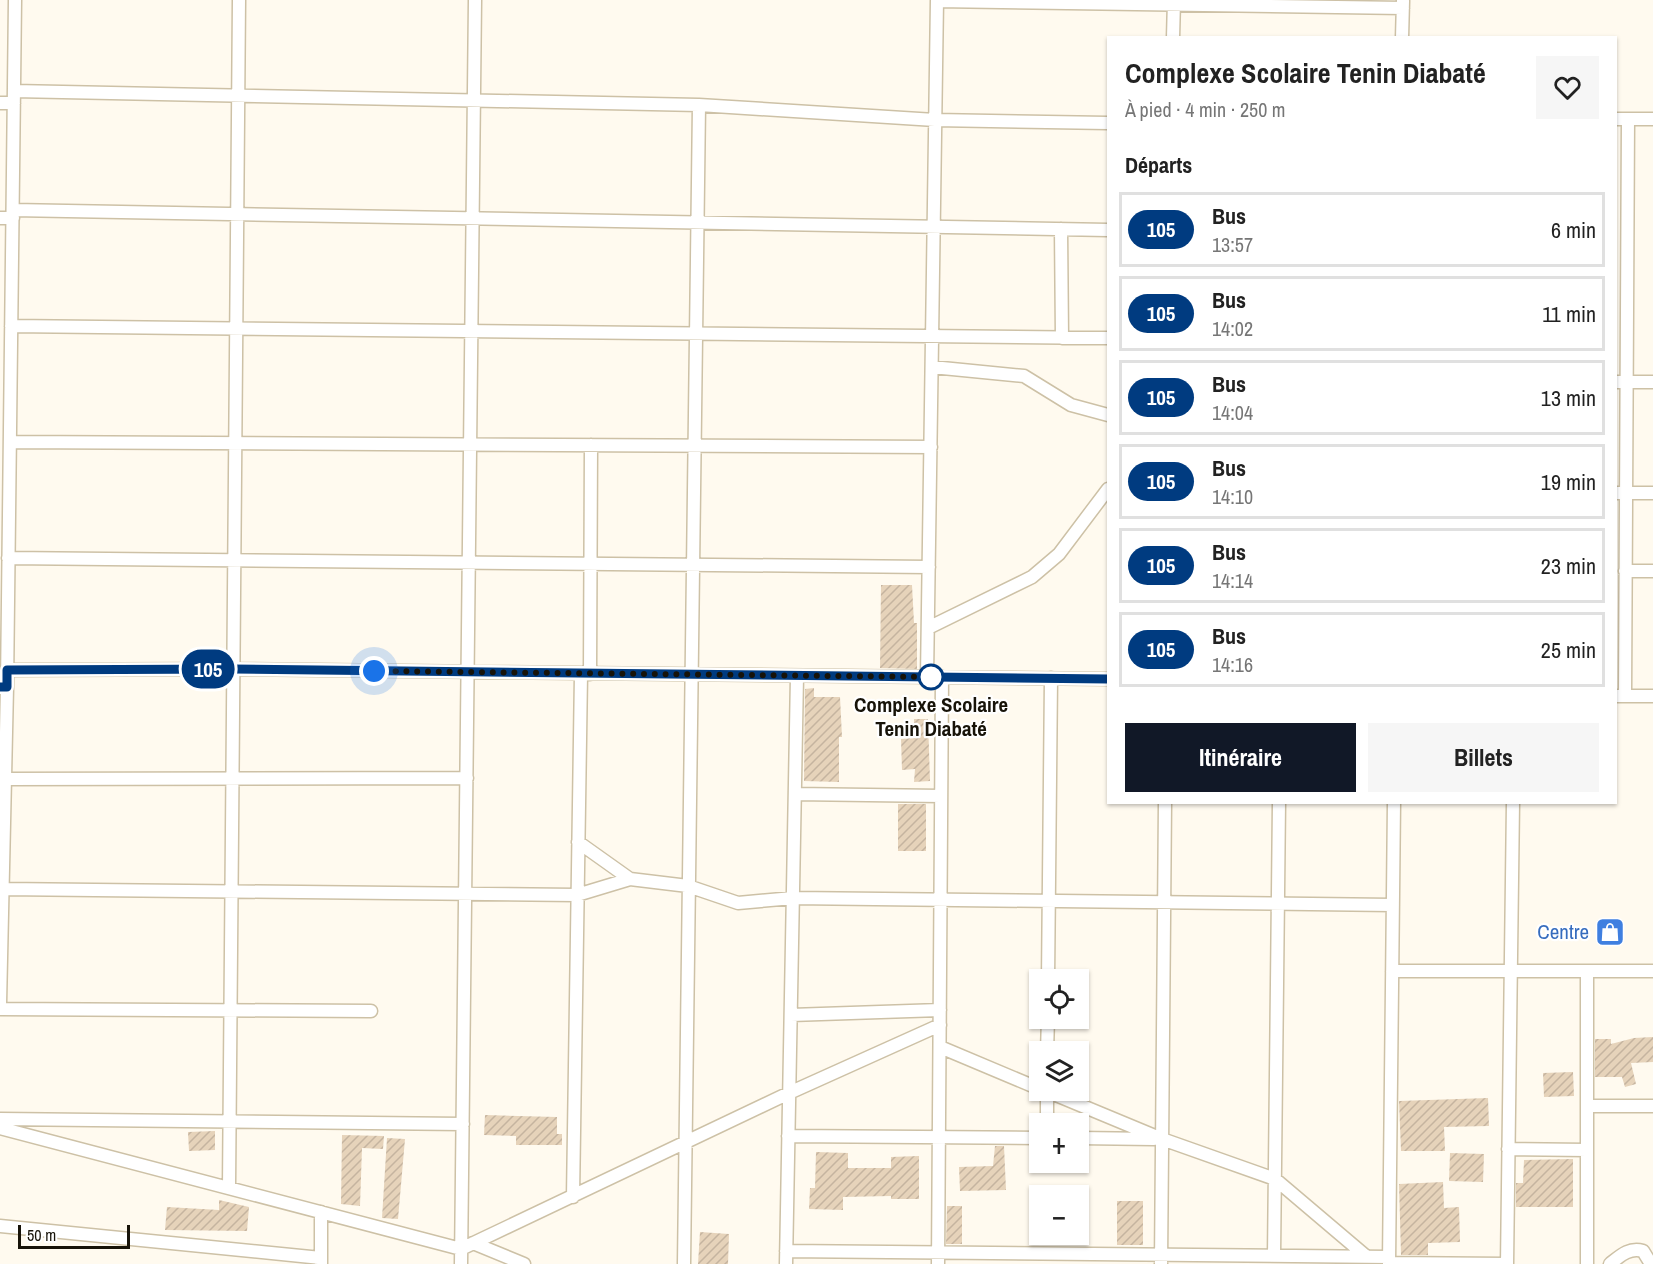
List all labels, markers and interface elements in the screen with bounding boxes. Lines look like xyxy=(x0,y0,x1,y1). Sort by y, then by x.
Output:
text: Complexe Scolaire Tenin Diabaté xyxy=(1125,54,1486,92)
button: heart xyxy=(1536,56,1599,119)
text: À pied · 4 min · 250 m xyxy=(1125,96,1285,123)
text: Départs xyxy=(1125,150,1192,180)
text: Bus xyxy=(1212,201,1246,231)
text: 105 xyxy=(1147,215,1175,244)
text: 6 min xyxy=(1551,215,1596,245)
text: 13:57 xyxy=(1212,231,1253,258)
text: Bus xyxy=(1212,285,1246,315)
text: 105 xyxy=(1147,299,1175,328)
text: 11 min xyxy=(1542,299,1596,329)
text: 14:02 xyxy=(1212,315,1253,342)
text: Bus xyxy=(1212,369,1246,399)
text: 105 xyxy=(1147,383,1175,412)
text: 13 min xyxy=(1541,383,1596,413)
text: 14:04 xyxy=(1212,399,1253,426)
text: Bus xyxy=(1212,453,1246,483)
text: 105 xyxy=(1147,467,1175,496)
text: 19 min xyxy=(1541,467,1596,497)
text: 14:10 xyxy=(1212,483,1253,510)
text: Bus xyxy=(1212,537,1246,567)
text: 105 xyxy=(1147,551,1175,580)
text: 23 min xyxy=(1541,551,1596,581)
text: 14:14 xyxy=(1212,567,1253,594)
text: Bus xyxy=(1212,621,1246,651)
text: 105 xyxy=(1147,635,1175,664)
text: 25 min xyxy=(1541,635,1596,665)
line badge: 105 xyxy=(174,650,242,688)
text: 14:16 xyxy=(1212,651,1253,678)
text: 105 xyxy=(194,655,222,684)
your location xyxy=(359,656,389,686)
marker: Complexe Scolaire Tenin Diabaté xyxy=(918,664,944,690)
place label: Complexe Scolaire Tenin Diabaté xyxy=(854,690,1008,743)
button: Itinéraire xyxy=(1125,723,1356,792)
button: Billets xyxy=(1368,723,1599,792)
shop icon: Centre xyxy=(1594,916,1626,948)
place label: Centre xyxy=(1537,917,1589,946)
map controls xyxy=(1029,969,1089,1245)
button: locate xyxy=(1029,969,1089,1029)
button: layers xyxy=(1029,1041,1089,1101)
button: + xyxy=(1029,1113,1089,1173)
button: − xyxy=(1029,1185,1089,1245)
scale bar xyxy=(18,1222,130,1250)
text: 50 m xyxy=(27,1224,56,1246)

